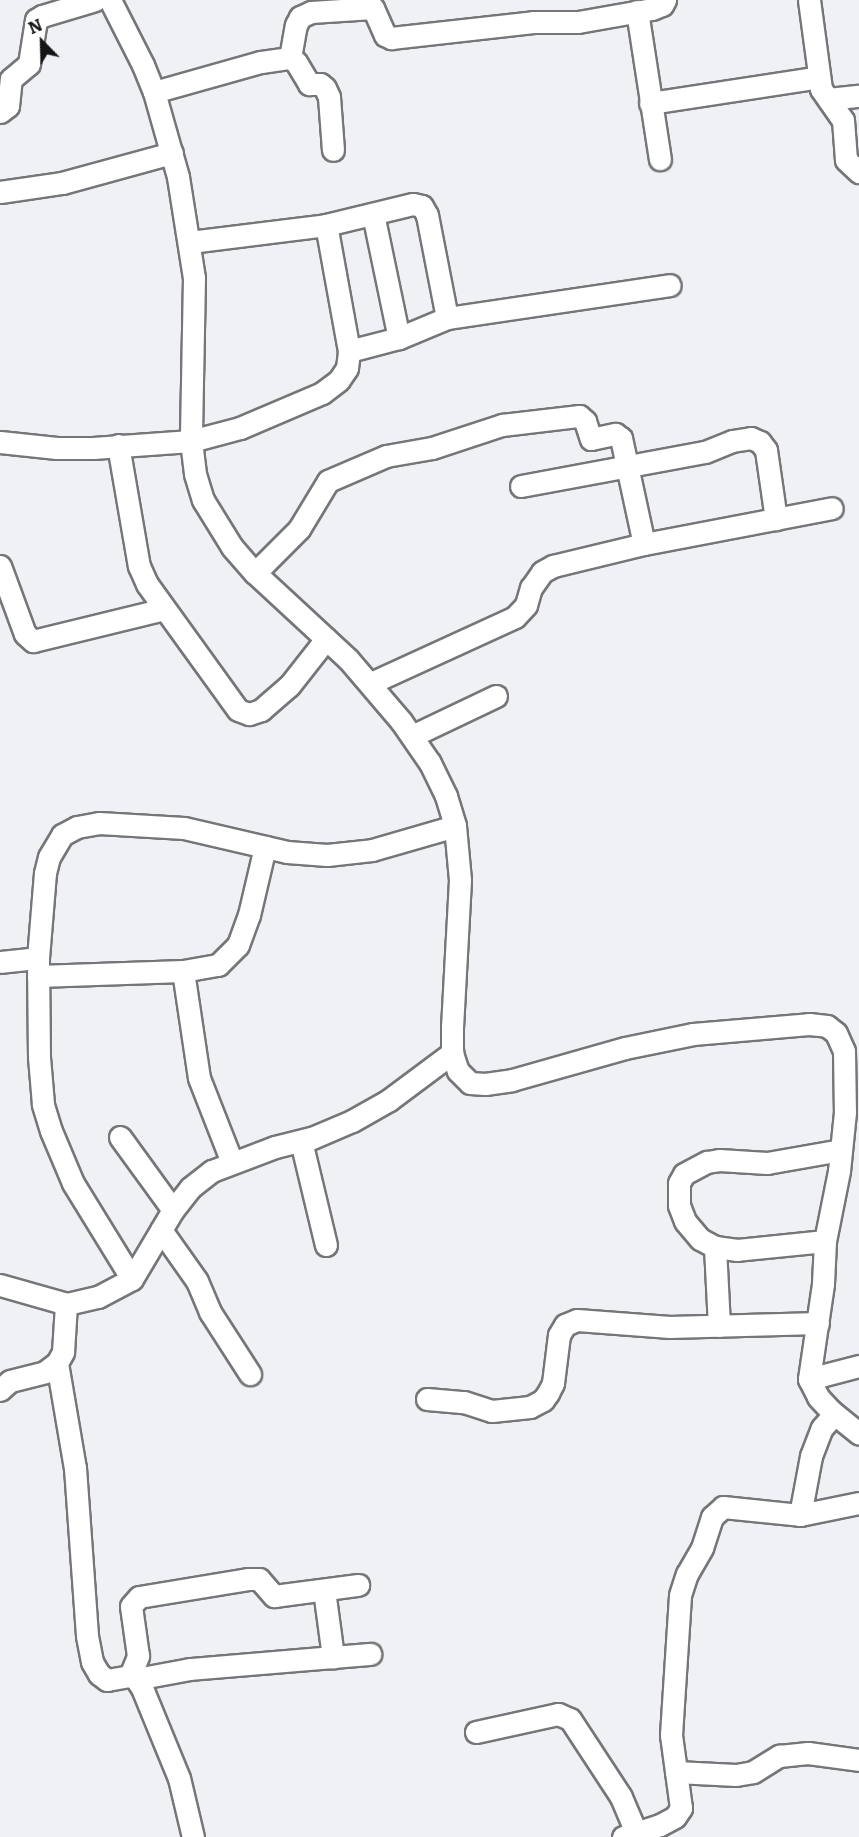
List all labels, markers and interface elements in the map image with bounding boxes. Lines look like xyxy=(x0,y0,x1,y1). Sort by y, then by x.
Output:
north arrow xyxy=(12,12,72,72)
text: N xyxy=(24,12,46,39)

